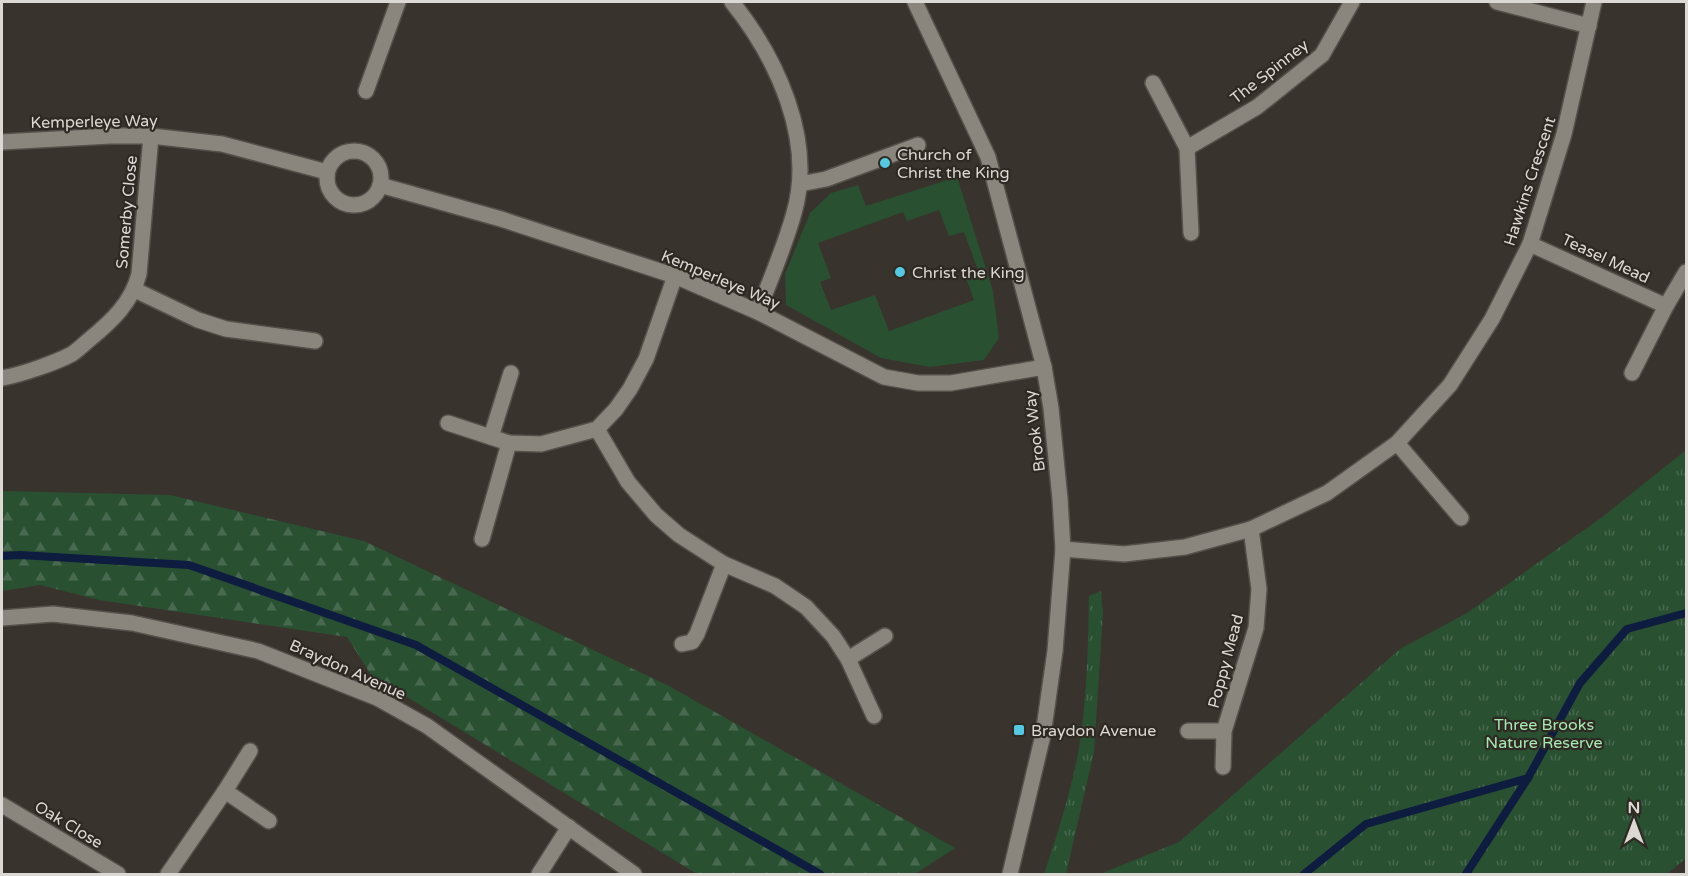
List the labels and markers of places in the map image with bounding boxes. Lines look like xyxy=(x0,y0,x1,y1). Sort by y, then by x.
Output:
place label: Church of Christ the King xyxy=(897,145,1009,183)
marker: Church of Christ the King xyxy=(878,156,892,170)
place label: Christ the King xyxy=(912,263,1024,283)
marker: Christ the King xyxy=(893,265,907,279)
place label: Braydon Avenue xyxy=(1031,721,1156,741)
marker: Braydon Avenue xyxy=(1012,723,1026,737)

